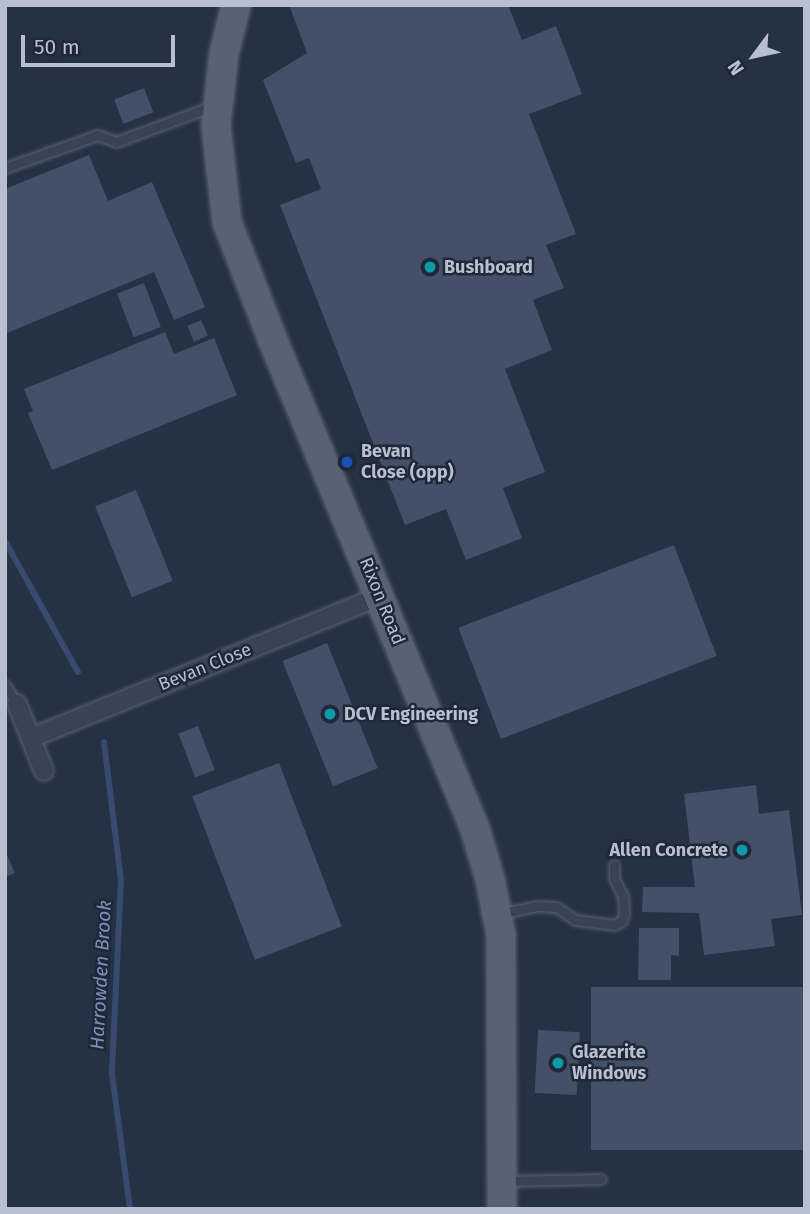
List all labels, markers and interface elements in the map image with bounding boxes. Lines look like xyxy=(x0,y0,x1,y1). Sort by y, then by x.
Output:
scale bar xyxy=(24,21,178,65)
north arrow xyxy=(719,21,789,91)
text: 50 m xyxy=(34,34,80,60)
text: N xyxy=(723,56,749,79)
place label: Bushboard xyxy=(444,256,533,278)
marker: Bushboard xyxy=(422,259,438,275)
place label: Bevan Close (opp) xyxy=(361,441,454,484)
marker: Bevan Close (opp) xyxy=(339,454,355,470)
street label: Rixon Road xyxy=(355,554,409,648)
street label: Bevan Close xyxy=(155,639,255,695)
place label: DCV Engineering xyxy=(344,703,478,725)
marker: DCV Engineering xyxy=(322,706,338,722)
place label: Allen Concrete xyxy=(610,839,728,861)
marker: Allen Concrete xyxy=(734,842,750,858)
water label: Harrowden Brook xyxy=(86,900,116,1050)
place label: Glazerite Windows xyxy=(572,1042,646,1084)
marker: Glazerite Windows xyxy=(550,1055,566,1071)

